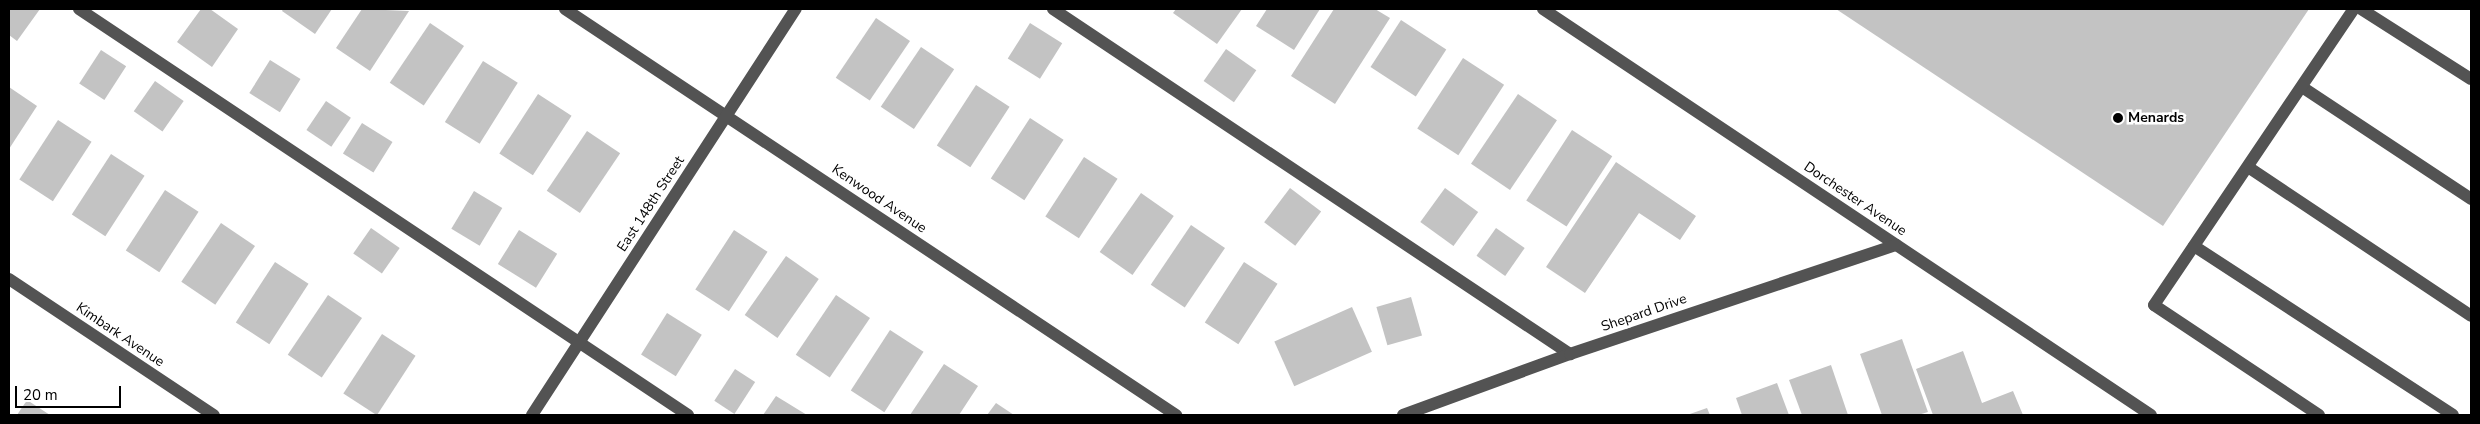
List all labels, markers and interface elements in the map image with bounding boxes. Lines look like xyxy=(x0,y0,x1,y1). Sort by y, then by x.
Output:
place label: Menards xyxy=(2128,110,2184,126)
marker: Menards xyxy=(2112,112,2124,124)
street label: East 148th Street xyxy=(614,153,688,255)
street label: Dorchester Avenue xyxy=(1800,158,1910,240)
street label: Kenwood Avenue xyxy=(828,161,930,237)
street label: Shepard Drive xyxy=(1599,290,1689,336)
street label: Kimbark Avenue xyxy=(73,299,167,371)
scale bar xyxy=(18,376,124,408)
text: 20 m xyxy=(23,385,58,405)

